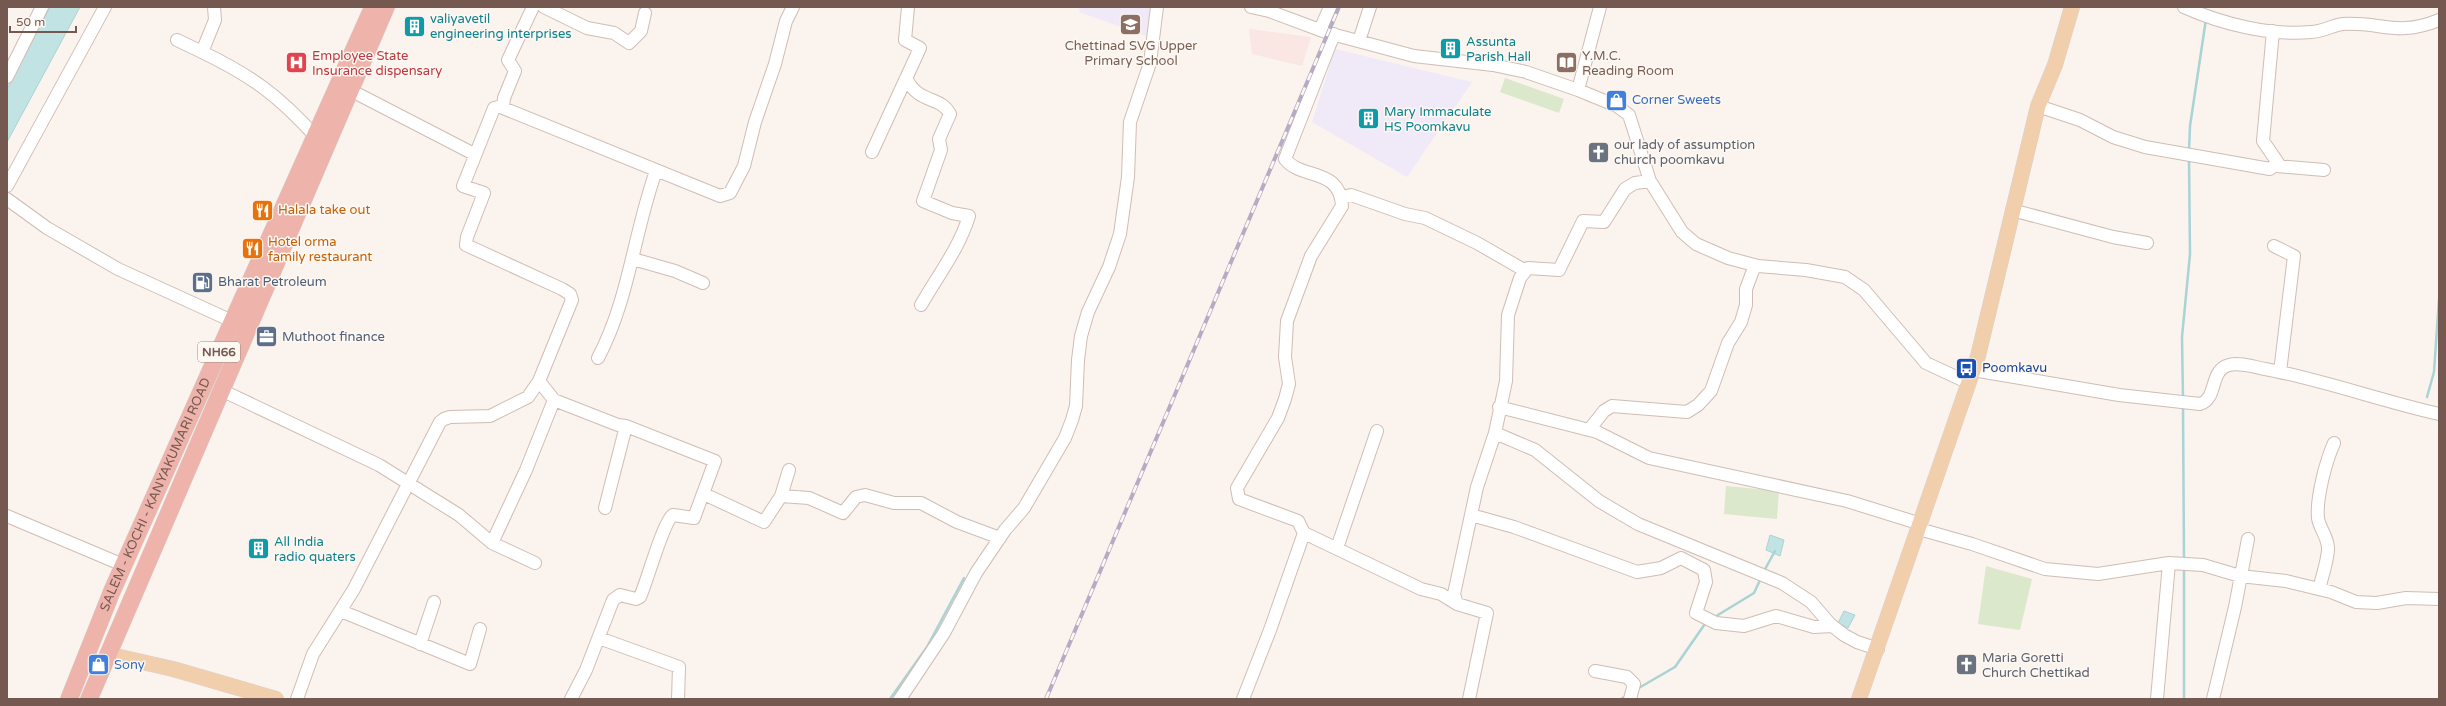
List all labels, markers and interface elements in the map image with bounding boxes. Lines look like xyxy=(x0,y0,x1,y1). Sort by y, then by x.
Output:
scale bar xyxy=(10,8,76,34)
place label: valiyavetil engineering interprises xyxy=(430,11,572,42)
school or university icon: Chettinad SVG Upper Primary School xyxy=(1118,11,1144,37)
building icon: valiyavetil engineering interprises xyxy=(402,13,428,39)
text: 50 m xyxy=(16,15,45,29)
place label: Assunta Parish Hall xyxy=(1466,34,1531,65)
building icon: Assunta Parish Hall xyxy=(1437,36,1463,62)
place label: Chettinad SVG Upper Primary School xyxy=(1065,38,1197,69)
place label: Employee State Insurance dispensary xyxy=(312,48,442,79)
place label: Y.M.C. Reading Room xyxy=(1582,48,1674,79)
hospital icon: Employee State Insurance dispensary xyxy=(284,50,310,76)
library icon: Y.M.C. Reading Room xyxy=(1553,50,1579,76)
shop icon: Corner Sweets xyxy=(1604,87,1630,113)
place label: Corner Sweets xyxy=(1632,92,1721,108)
place label: Mary Immaculate HS Poomkavu xyxy=(1384,104,1491,135)
building icon: Mary Immaculate HS Poomkavu xyxy=(1356,106,1382,132)
place label: our lady of assumption church poomkavu xyxy=(1614,137,1755,168)
church icon: our lady of assumption church poomkavu xyxy=(1586,139,1612,165)
restaurant icon: Halala take out xyxy=(250,197,276,223)
place label: Halala take out xyxy=(278,202,370,218)
place label: Hotel orma family restaurant xyxy=(268,234,372,265)
restaurant icon: Hotel orma family restaurant xyxy=(239,236,265,262)
fuel station icon: Bharat Petroleum xyxy=(189,269,215,295)
place label: Bharat Petroleum xyxy=(218,274,327,290)
office icon: Muthoot finance xyxy=(254,324,280,350)
place label: Muthoot finance xyxy=(282,329,385,345)
road number: NH66 xyxy=(198,342,240,362)
bus stop icon: Poomkavu xyxy=(1953,355,1979,381)
place label: Poomkavu xyxy=(1982,360,2047,376)
street label: SALEM - KOCHI - KANYAKUMARI ROAD xyxy=(97,375,214,614)
place label: All India radio quaters xyxy=(274,534,356,565)
building icon: All India radio quaters xyxy=(246,536,272,562)
place label: Maria Goretti Church Chettikad xyxy=(1982,650,2090,681)
shop icon: Sony xyxy=(85,652,111,678)
church icon: Maria Goretti Church Chettikad xyxy=(1954,652,1980,678)
place label: Sony xyxy=(114,657,145,673)

